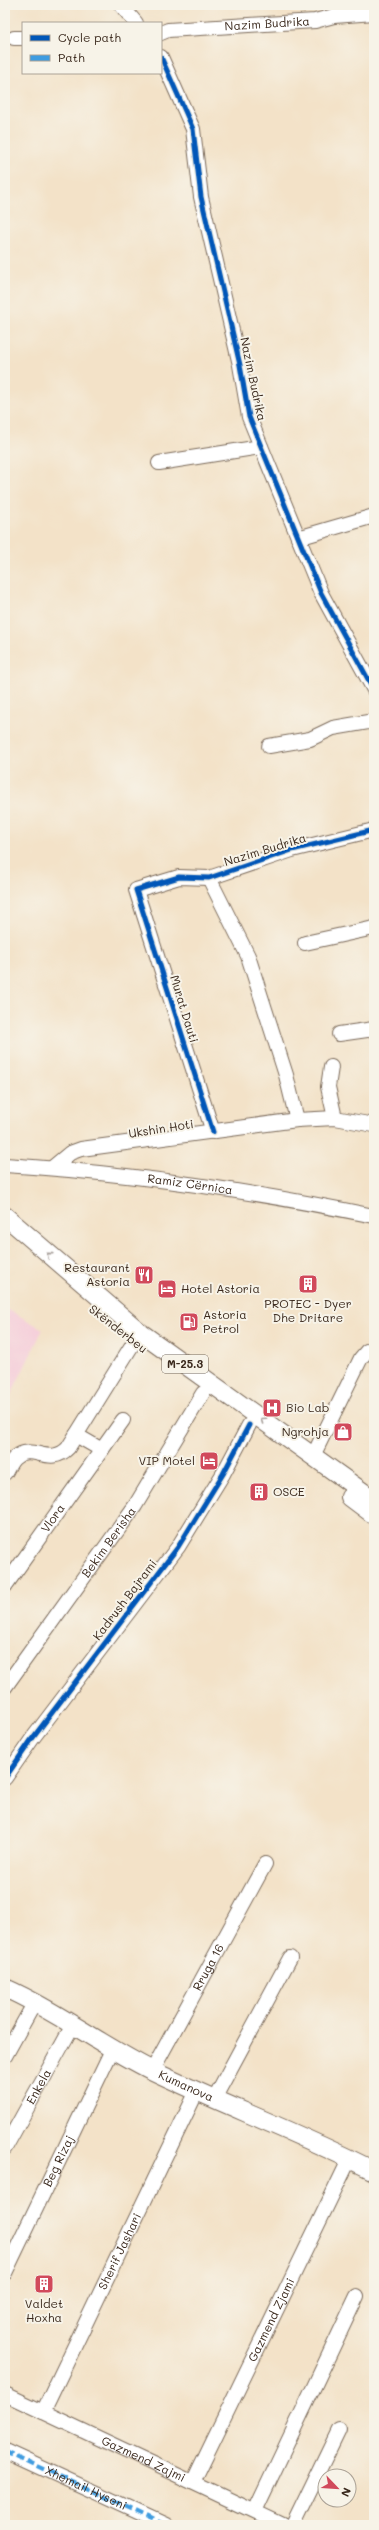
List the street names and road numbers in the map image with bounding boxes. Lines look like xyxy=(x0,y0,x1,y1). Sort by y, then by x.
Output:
street label: Nazim Budrika xyxy=(224,12,310,34)
street label: Nazim Budrika xyxy=(237,335,271,422)
street label: Nazim Budrika xyxy=(222,829,308,869)
street label: Murat Dauti xyxy=(167,973,203,1045)
street label: Ukshin Hoti xyxy=(127,1115,195,1141)
street label: Ramiz Cërnica xyxy=(147,1170,234,1197)
street label: Skënderbeu xyxy=(86,1300,151,1356)
road number: M-25.3 xyxy=(162,1355,208,1373)
street label: Vlora xyxy=(37,1500,68,1535)
street label: Bekim Berisha xyxy=(77,1503,139,1580)
street label: Kadrush Bajrami xyxy=(89,1556,160,1643)
street label: Rruga 16 xyxy=(188,1941,227,1993)
street label: Enkela xyxy=(22,2066,54,2107)
street label: Kumanova xyxy=(156,2066,216,2105)
street label: Beg Rizaj xyxy=(39,2132,77,2189)
street label: Sherif Jashari xyxy=(94,2210,144,2292)
street label: Gazmend Zjami xyxy=(244,2275,298,2364)
street label: Gazmend Zajmi xyxy=(99,2432,188,2485)
street label: Xhemail Hyseni xyxy=(43,2462,130,2513)

